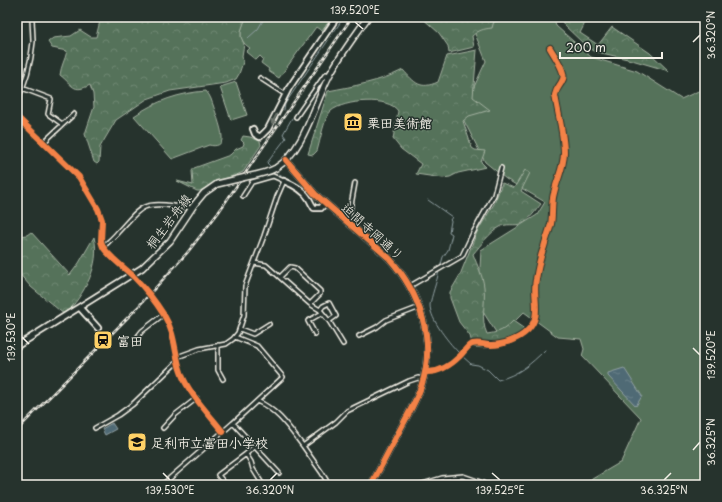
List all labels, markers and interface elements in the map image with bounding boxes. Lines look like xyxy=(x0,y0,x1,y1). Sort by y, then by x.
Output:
text: 139.520°E xyxy=(330,2,380,17)
text: 36.320°N xyxy=(703,10,718,59)
scale bar xyxy=(560,34,662,60)
text: 200 m xyxy=(566,38,606,56)
museum icon: 栗田美術館 xyxy=(342,111,364,133)
one-way arrow xyxy=(270,113,277,124)
place label: 栗田美術館 xyxy=(367,113,432,132)
street label: 桐生岩舟線 xyxy=(141,189,196,253)
street label: 迫間寺岡通り xyxy=(338,198,408,264)
text: 139.530°E xyxy=(3,312,18,362)
station icon: 富田 xyxy=(92,329,114,351)
text: 139.520°E xyxy=(703,330,718,380)
place label: 富田 xyxy=(117,331,143,350)
text: 36.325°N xyxy=(703,418,718,466)
school or university icon: 足利市立富田小学校 xyxy=(126,431,148,453)
place label: 足利市立富田小学校 xyxy=(151,433,268,452)
text: 139.530°E xyxy=(145,482,195,497)
text: 36.320°N xyxy=(246,482,295,497)
text: 139.525°E xyxy=(476,482,524,497)
text: 36.325°N xyxy=(640,482,688,497)

